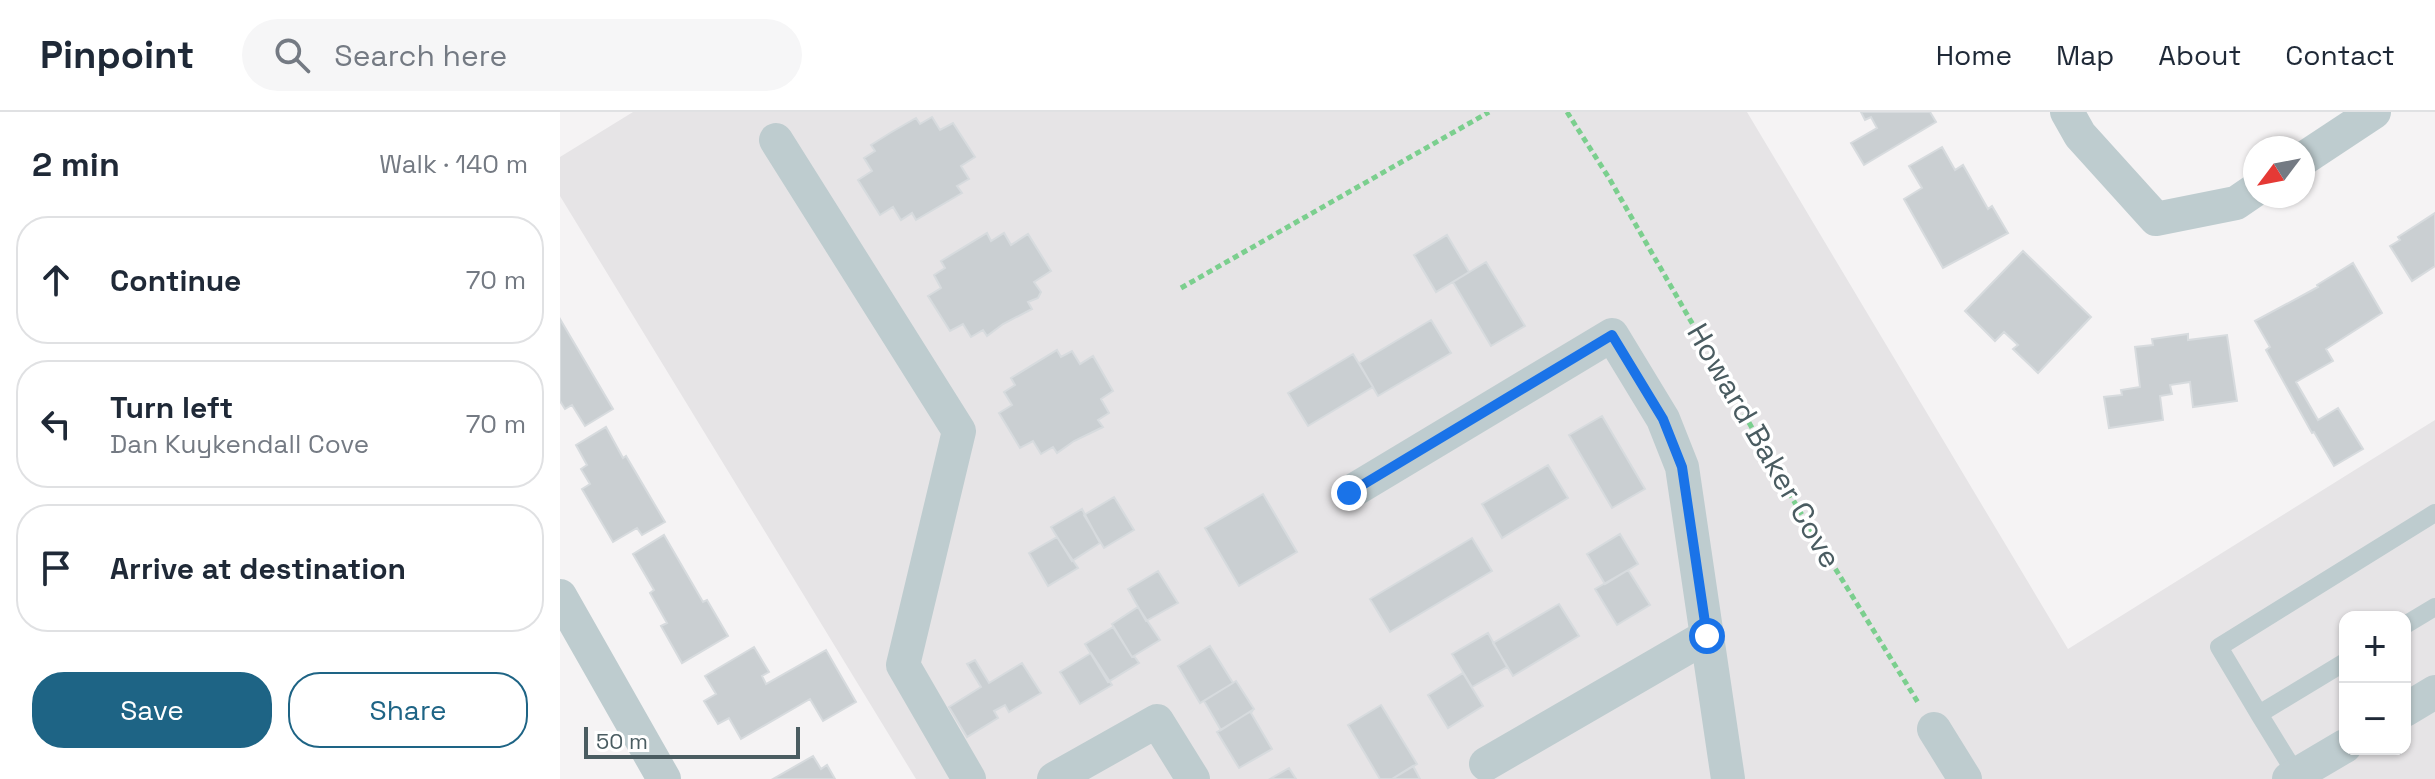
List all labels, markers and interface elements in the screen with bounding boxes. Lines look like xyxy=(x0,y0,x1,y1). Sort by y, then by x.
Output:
search box xyxy=(242,19,802,91)
text: Pinpoint xyxy=(40,31,194,79)
icon: search xyxy=(270,33,314,77)
text: Search here xyxy=(334,36,507,75)
text: Home xyxy=(1936,37,2012,73)
text: Map xyxy=(2056,37,2114,73)
text: About xyxy=(2158,37,2241,73)
text: Contact xyxy=(2285,37,2395,73)
north arrow xyxy=(2243,136,2315,208)
text: 2 min xyxy=(32,143,120,186)
text: Walk · 140 m xyxy=(379,147,528,181)
icon: ahead xyxy=(34,258,78,302)
text: Continue xyxy=(110,261,241,300)
text: 70 m xyxy=(466,263,526,297)
street label: Howard Baker Cove xyxy=(1678,316,1850,575)
text: Turn left xyxy=(110,388,233,427)
icon: left xyxy=(34,402,78,446)
text: 70 m xyxy=(466,407,526,441)
text: Dan Kuykendall Cove xyxy=(110,427,369,461)
route end xyxy=(1331,475,1367,511)
icon: arrive xyxy=(34,546,78,590)
text: Arrive at destination xyxy=(110,549,406,588)
map controls xyxy=(2339,611,2411,755)
button: + xyxy=(2339,611,2411,683)
route start xyxy=(1689,618,1725,654)
button: Save xyxy=(32,672,272,748)
button: Share xyxy=(288,672,528,748)
button: − xyxy=(2339,683,2411,755)
scale bar xyxy=(584,723,800,759)
text: 50 m xyxy=(596,727,648,755)

